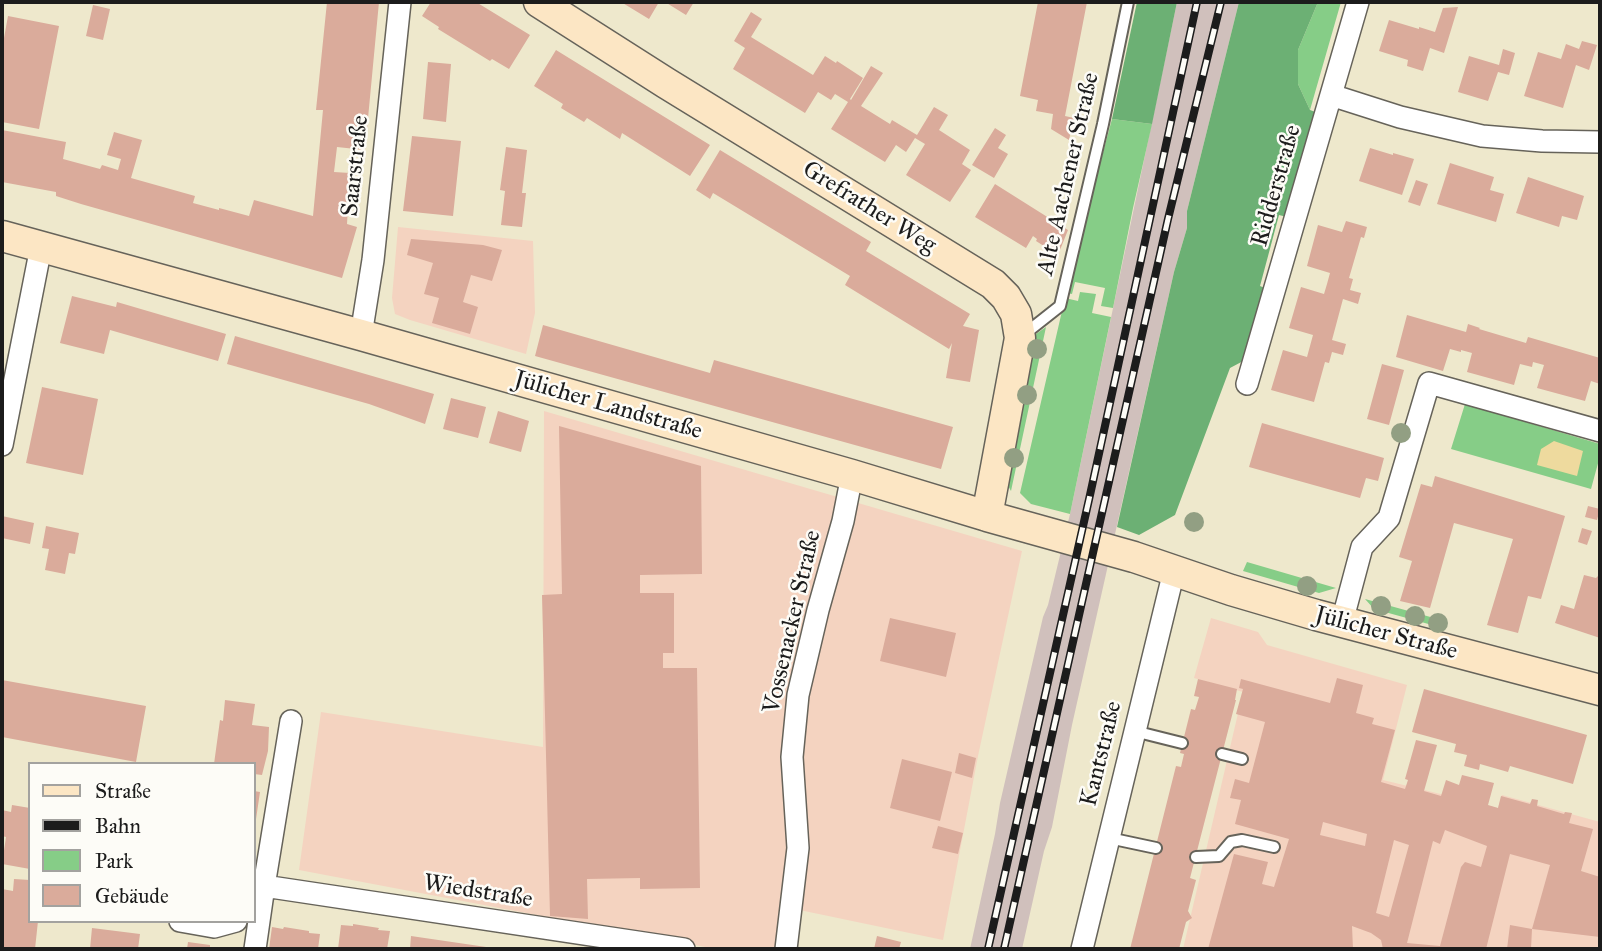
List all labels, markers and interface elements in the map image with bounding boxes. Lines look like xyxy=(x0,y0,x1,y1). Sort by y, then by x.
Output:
street label: Alte Aachener Straße xyxy=(1032,70,1106,278)
street label: Saarstraße xyxy=(336,114,376,218)
street label: Ridderstraße xyxy=(1246,122,1308,250)
street label: Grefrather Weg xyxy=(797,155,941,261)
street label: Jülicher Landstraße xyxy=(511,365,705,447)
street label: Vossenacker Straße xyxy=(758,528,828,716)
street label: Jülicher Straße xyxy=(1312,601,1460,667)
street label: Kantstraße xyxy=(1075,698,1129,810)
legend xyxy=(28,762,256,923)
text: Straße xyxy=(95,778,151,804)
text: Bahn xyxy=(95,813,141,839)
text: Park xyxy=(95,848,133,874)
street label: Wiedstraße xyxy=(421,869,535,915)
text: Gebäude xyxy=(95,883,169,909)

